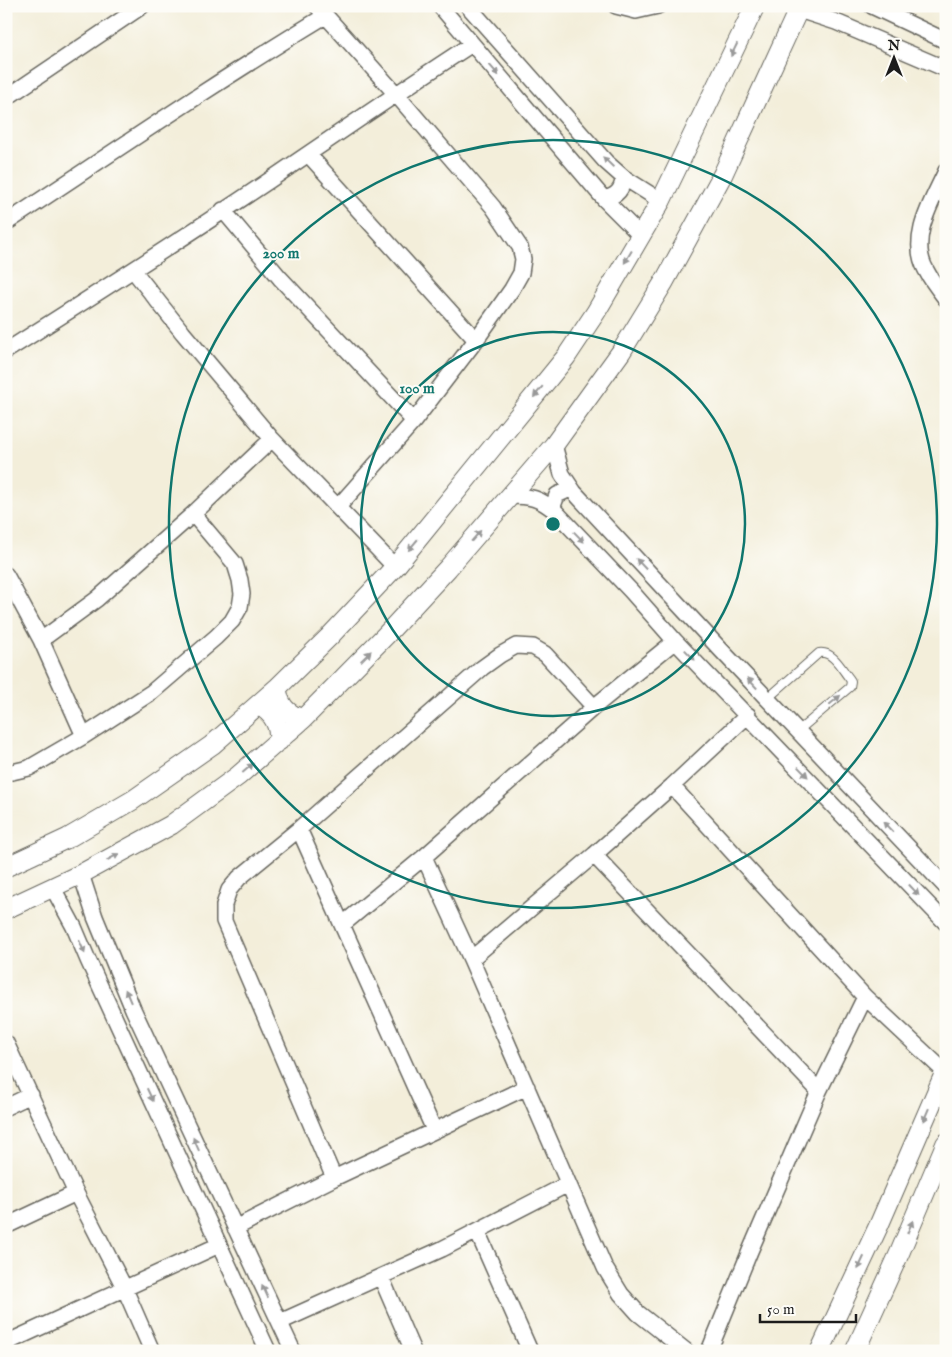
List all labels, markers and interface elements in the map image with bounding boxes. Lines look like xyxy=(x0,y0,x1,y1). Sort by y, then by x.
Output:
north arrow xyxy=(870,32,920,82)
text: N xyxy=(887,37,900,55)
one-way arrow xyxy=(729,43,737,57)
one-way arrow xyxy=(488,64,499,77)
one-way arrow xyxy=(602,156,614,168)
text: 200 m xyxy=(263,244,300,263)
one-way arrow xyxy=(624,251,633,264)
text: 100 m xyxy=(399,379,435,398)
one-way arrow xyxy=(533,385,544,398)
centre of rings xyxy=(544,515,562,533)
one-way arrow xyxy=(470,530,481,543)
one-way arrow xyxy=(573,530,585,542)
one-way arrow xyxy=(407,538,418,551)
one-way arrow xyxy=(635,559,647,571)
one-way arrow xyxy=(684,649,696,661)
one-way arrow xyxy=(360,650,372,662)
one-way arrow xyxy=(746,677,758,689)
one-way arrow xyxy=(829,695,842,706)
one-way arrow xyxy=(241,762,254,773)
one-way arrow xyxy=(797,766,809,778)
one-way arrow xyxy=(882,821,894,833)
one-way arrow xyxy=(106,853,120,861)
one-way arrow xyxy=(908,884,920,896)
one-way arrow xyxy=(79,940,87,954)
one-way arrow xyxy=(124,988,132,1003)
one-way arrow xyxy=(146,1088,154,1102)
one-way arrow xyxy=(922,1108,930,1122)
one-way arrow xyxy=(191,1137,199,1151)
one-way arrow xyxy=(907,1219,915,1234)
one-way arrow xyxy=(856,1256,864,1270)
one-way arrow xyxy=(261,1284,269,1298)
scale bar xyxy=(760,1292,856,1324)
text: 50 m xyxy=(767,1300,795,1319)

